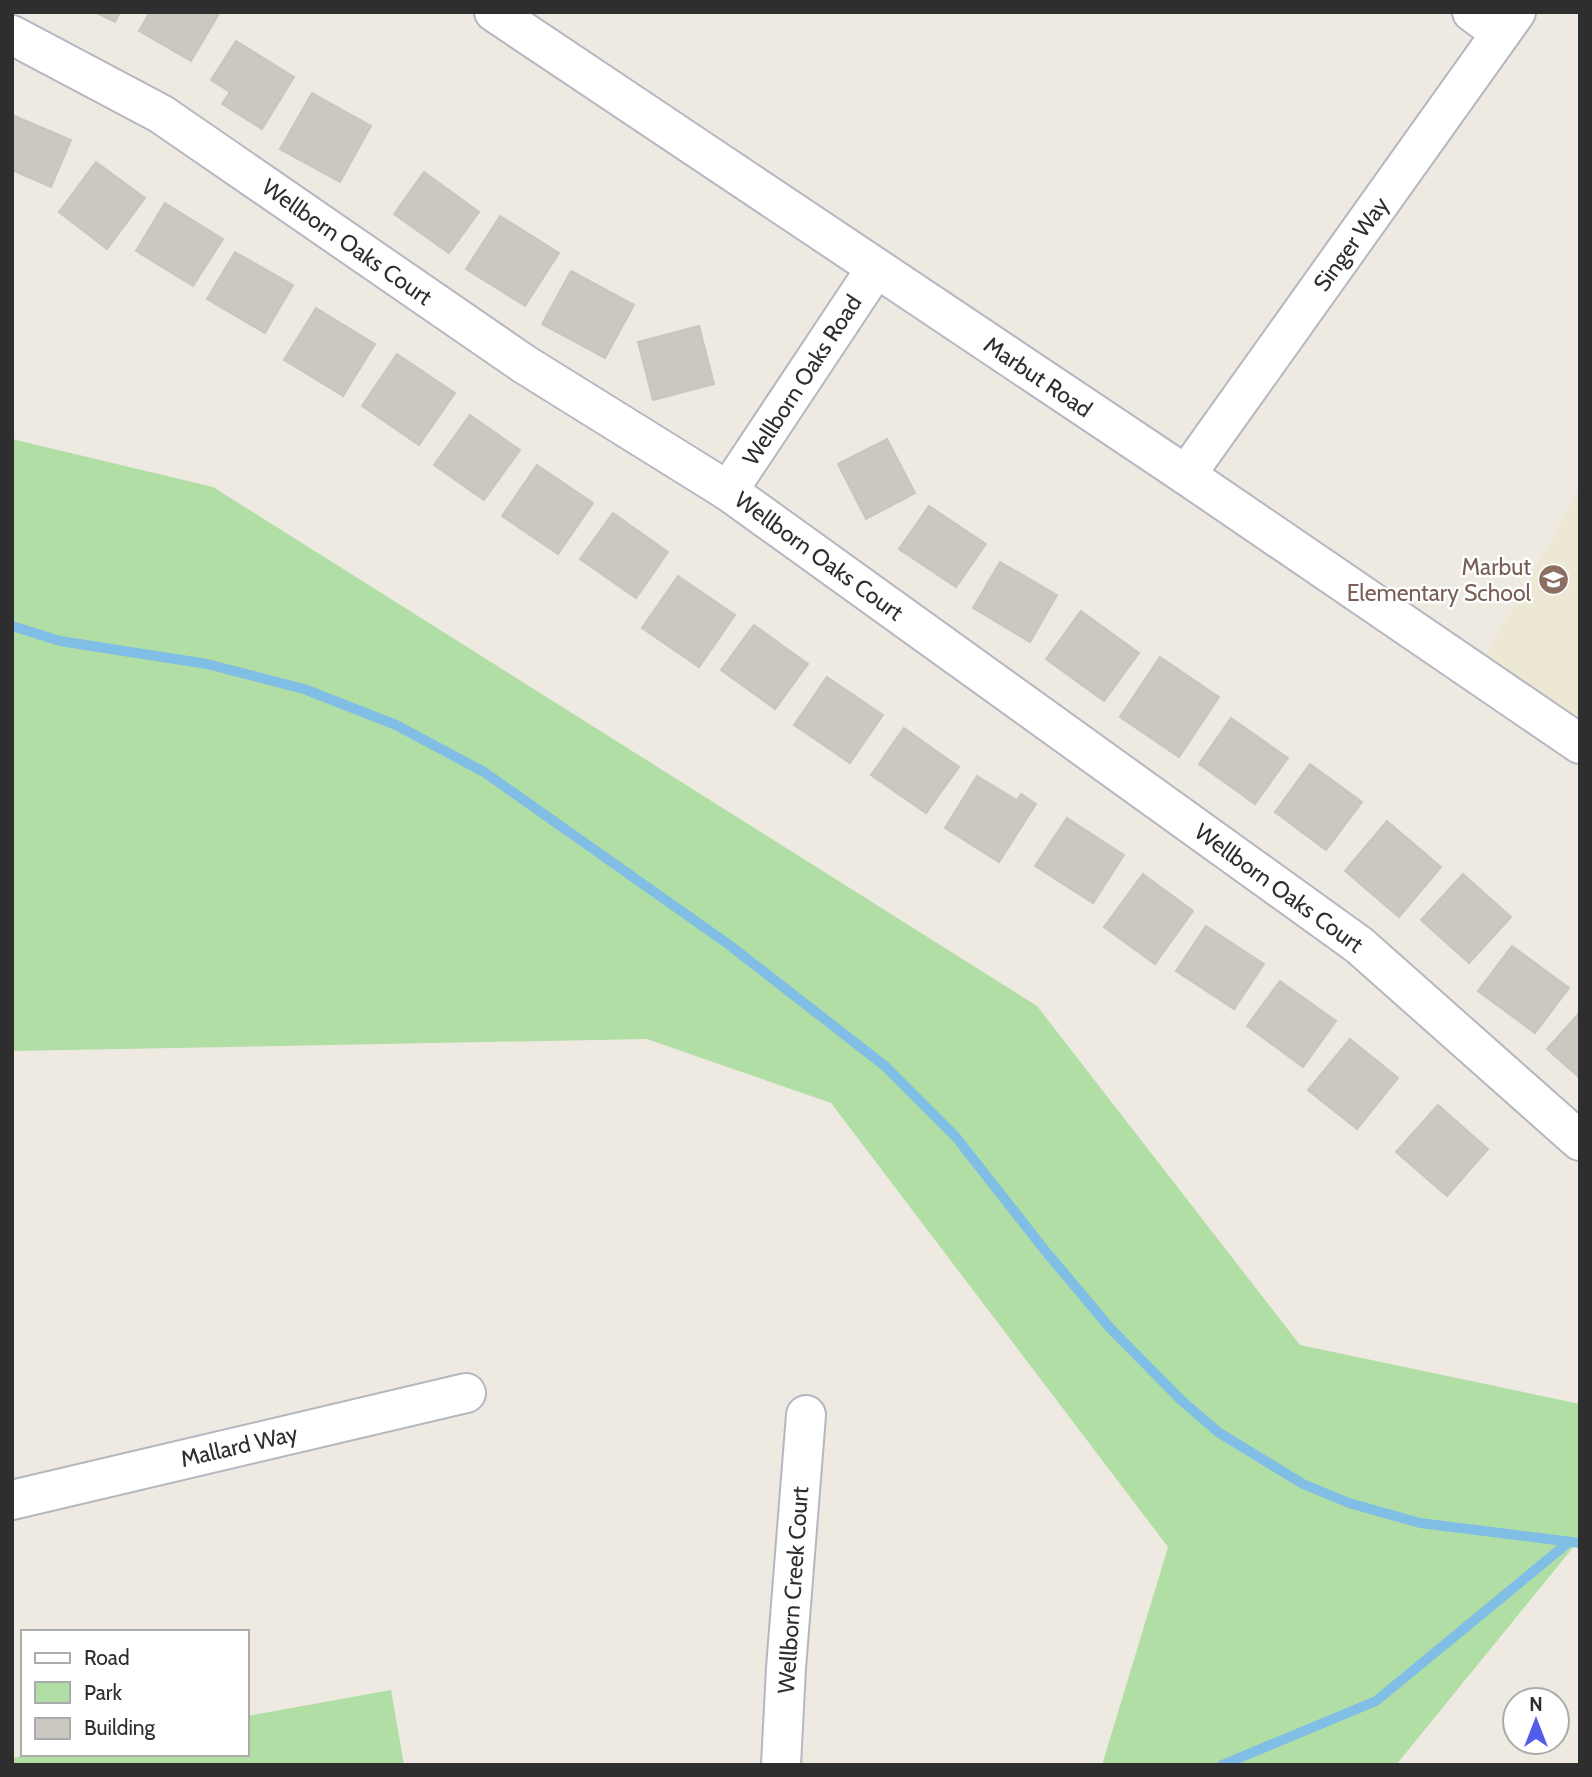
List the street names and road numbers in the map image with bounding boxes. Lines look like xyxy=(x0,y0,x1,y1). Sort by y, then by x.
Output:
street label: Wellborn Oaks Court xyxy=(257,173,438,311)
street label: Singer Way xyxy=(1307,191,1395,297)
street label: Wellborn Oaks Road xyxy=(736,289,868,471)
street label: Marbut Road xyxy=(979,331,1097,423)
street label: Wellborn Oaks Court xyxy=(729,486,909,627)
street label: Wellborn Oaks Court xyxy=(1189,818,1369,959)
street label: Mallard Way xyxy=(178,1419,301,1473)
street label: Wellborn Creek Court xyxy=(772,1485,814,1695)

